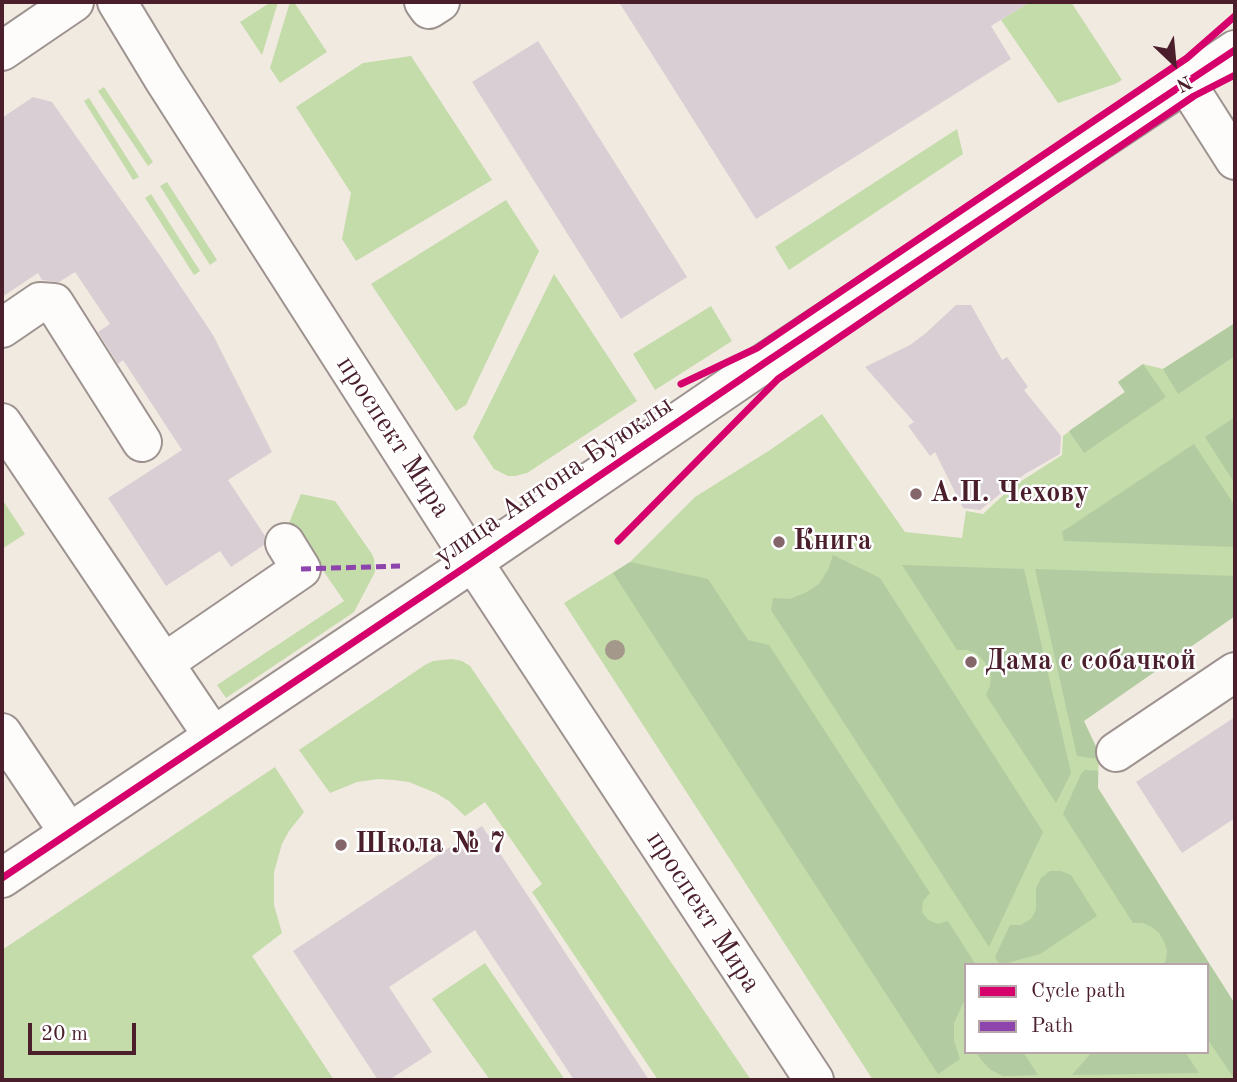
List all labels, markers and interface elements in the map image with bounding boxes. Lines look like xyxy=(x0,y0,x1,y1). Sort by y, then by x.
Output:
north arrow xyxy=(1139,28,1209,98)
text: N xyxy=(1173,71,1194,94)
street label: проспект Мира xyxy=(328,350,458,524)
street label: улица Антона Буюклы xyxy=(428,389,680,573)
place label: А.П. Чехову xyxy=(930,477,1089,511)
marker: А.П. Чехову xyxy=(908,486,924,502)
place label: Книга xyxy=(793,525,872,559)
marker: Книга xyxy=(771,534,787,550)
place label: Дама с собачкой xyxy=(985,645,1196,679)
marker: Дама с собачкой xyxy=(963,654,979,670)
street label: проспект Мира xyxy=(638,825,768,999)
place label: Школа № 7 xyxy=(355,828,505,862)
marker: Школа № 7 xyxy=(333,837,349,853)
legend xyxy=(964,963,1209,1054)
text: Cycle path xyxy=(1031,981,1126,1002)
scale bar xyxy=(32,1009,140,1052)
text: Path xyxy=(1031,1016,1074,1037)
text: 20 m xyxy=(41,1024,88,1045)

